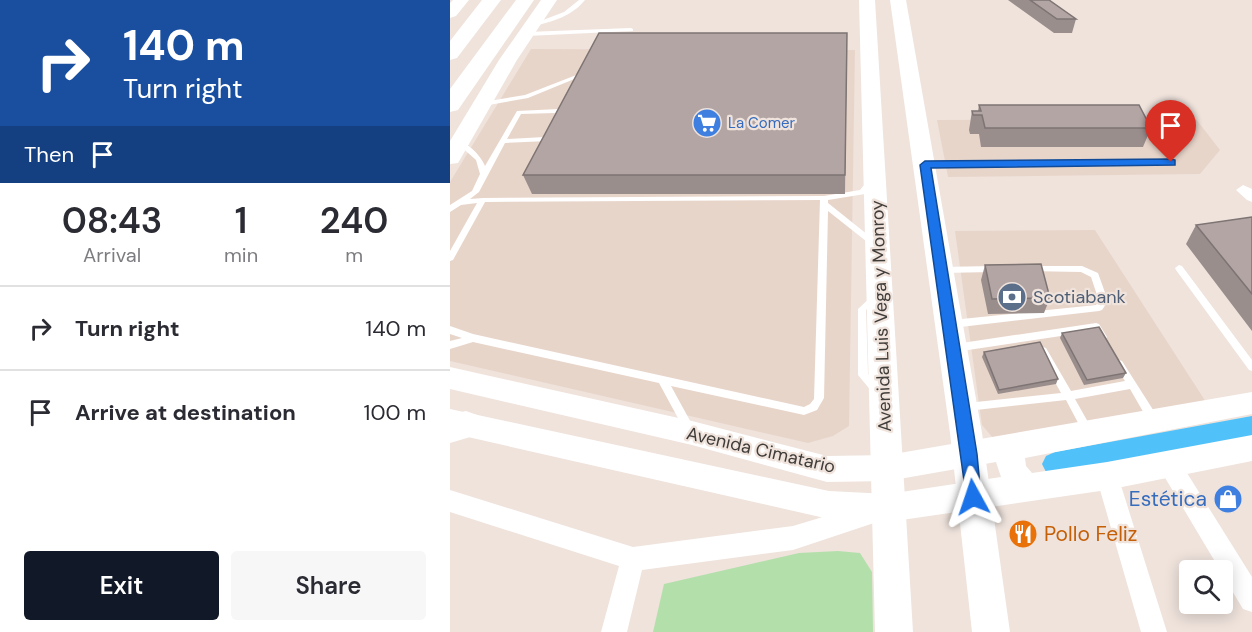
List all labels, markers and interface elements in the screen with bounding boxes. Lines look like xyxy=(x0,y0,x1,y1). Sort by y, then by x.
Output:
text: 140 m xyxy=(123,18,245,73)
icon: right xyxy=(24,24,102,102)
text: Turn right xyxy=(123,71,243,106)
pin xyxy=(1145,100,1196,162)
supermarket icon: La Comer xyxy=(691,107,723,139)
icon: arrive xyxy=(1154,109,1187,142)
place label: La Comer xyxy=(728,113,796,133)
icon: arrive xyxy=(86,138,119,171)
text: Then xyxy=(24,140,74,169)
text: 08:43 xyxy=(62,197,162,244)
text: 1 xyxy=(235,197,247,244)
text: 240 xyxy=(320,197,388,244)
street label: Avenida Luis Vega y Monroy xyxy=(865,200,897,432)
text: Arrival xyxy=(83,242,141,268)
text: min xyxy=(224,242,258,268)
text: m xyxy=(345,242,363,268)
bank icon: Scotiabank xyxy=(996,281,1028,313)
place label: Scotiabank xyxy=(1033,285,1126,309)
icon: right xyxy=(24,312,57,345)
text: Turn right xyxy=(75,314,180,343)
text: 140 m xyxy=(365,314,426,343)
icon: arrive xyxy=(24,396,57,429)
text: Arrive at destination xyxy=(75,398,296,427)
text: 100 m xyxy=(364,398,426,427)
street label: Avenida Cimatario xyxy=(684,421,838,479)
position arrow xyxy=(941,465,1005,529)
shop icon: Estética xyxy=(1212,483,1244,515)
place label: Estética xyxy=(1129,485,1207,513)
restaurant icon: Pollo Feliz xyxy=(1007,518,1039,550)
place label: Pollo Feliz xyxy=(1044,520,1138,548)
button: Exit xyxy=(24,551,219,620)
button: Share xyxy=(231,551,426,620)
map controls xyxy=(1179,560,1233,614)
button: search xyxy=(1179,560,1233,614)

